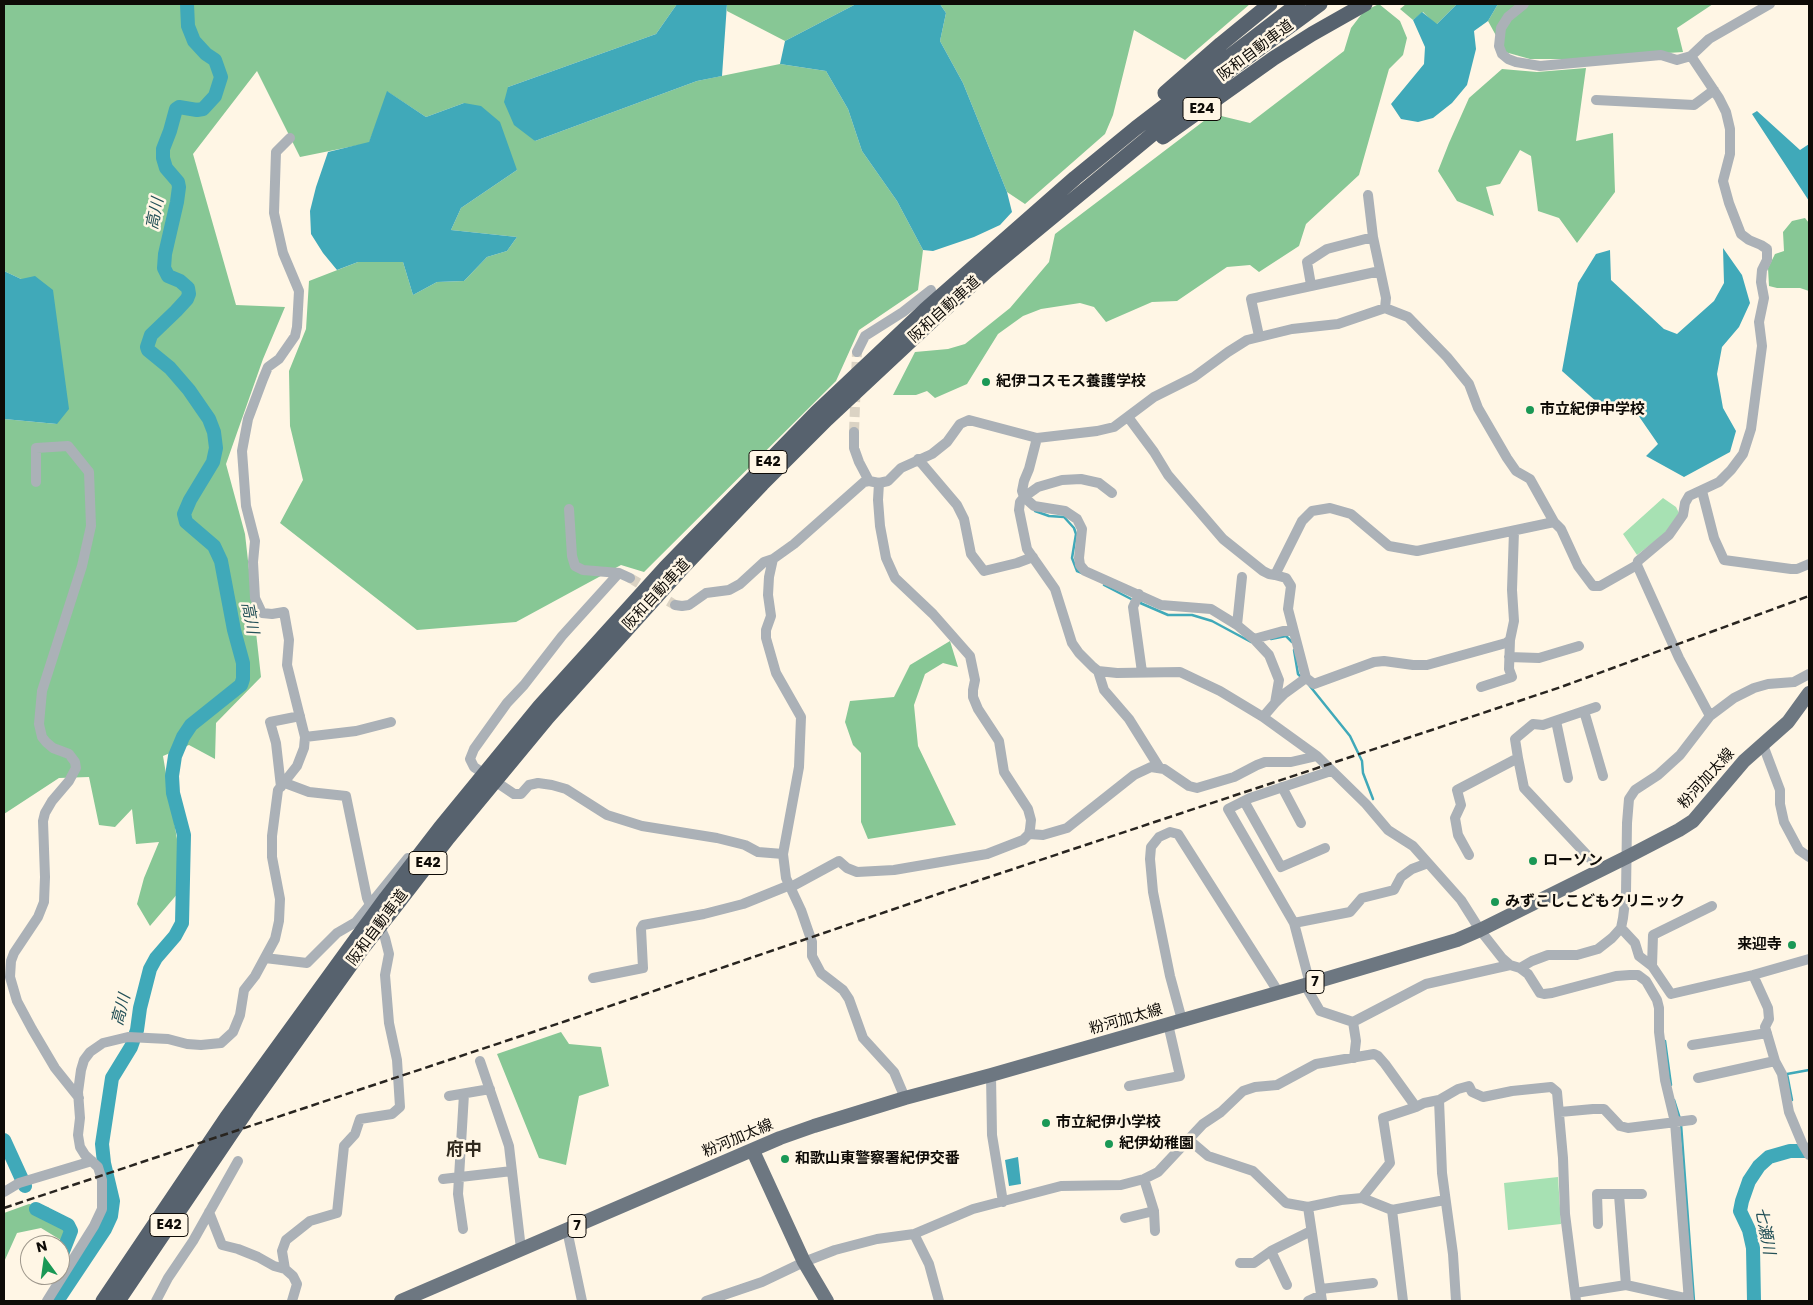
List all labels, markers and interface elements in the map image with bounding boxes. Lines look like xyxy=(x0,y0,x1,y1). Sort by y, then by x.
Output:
street label: 阪和自動車道 xyxy=(1215,17,1297,85)
road number: E24 xyxy=(1183,98,1221,120)
water label: 高川 xyxy=(144,196,168,232)
street label: 阪和自動車道 xyxy=(906,273,984,347)
place label: 紀伊コスモス養護学校 xyxy=(996,373,1146,391)
marker: 紀伊コスモス養護学校 xyxy=(980,376,992,388)
place label: 市立紀伊中学校 xyxy=(1540,401,1645,419)
marker: 市立紀伊中学校 xyxy=(1524,404,1536,416)
road number: E42 xyxy=(749,451,787,474)
street label: 阪和自動車道 xyxy=(620,556,694,634)
water label: 高川 xyxy=(237,600,261,636)
street label: 粉河加太線 xyxy=(1675,745,1739,813)
road number: E42 xyxy=(409,851,447,874)
place label: ローソン xyxy=(1543,852,1603,870)
marker: ローソン xyxy=(1527,855,1539,867)
street label: 阪和自動車道 xyxy=(344,887,412,969)
place label: みずこしこどもクリニック xyxy=(1505,893,1685,911)
marker: みずこしこどもクリニック xyxy=(1489,896,1501,908)
place label: 来迎寺 xyxy=(1737,936,1782,954)
marker: 来迎寺 xyxy=(1786,939,1798,951)
road number: 7 xyxy=(1306,970,1324,994)
water label: 高川 xyxy=(109,992,135,1028)
street label: 粉河加太線 xyxy=(1087,1001,1165,1039)
place label: 市立紀伊小学校 xyxy=(1056,1114,1161,1132)
street label: 粉河加太線 xyxy=(700,1116,776,1162)
marker: 市立紀伊小学校 xyxy=(1040,1117,1052,1129)
place label: 紀伊幼稚園 xyxy=(1119,1135,1194,1153)
marker: 紀伊幼稚園 xyxy=(1103,1138,1115,1150)
district label: 府中 xyxy=(446,1139,482,1161)
place label: 和歌山東警察署紀伊交番 xyxy=(795,1150,960,1168)
marker: 和歌山東警察署紀伊交番 xyxy=(779,1153,791,1165)
water label: 七瀬川 xyxy=(1750,1206,1778,1256)
road number: E42 xyxy=(150,1214,188,1236)
road number: 7 xyxy=(568,1214,586,1238)
north arrow xyxy=(20,1235,70,1285)
text: N xyxy=(34,1235,49,1257)

